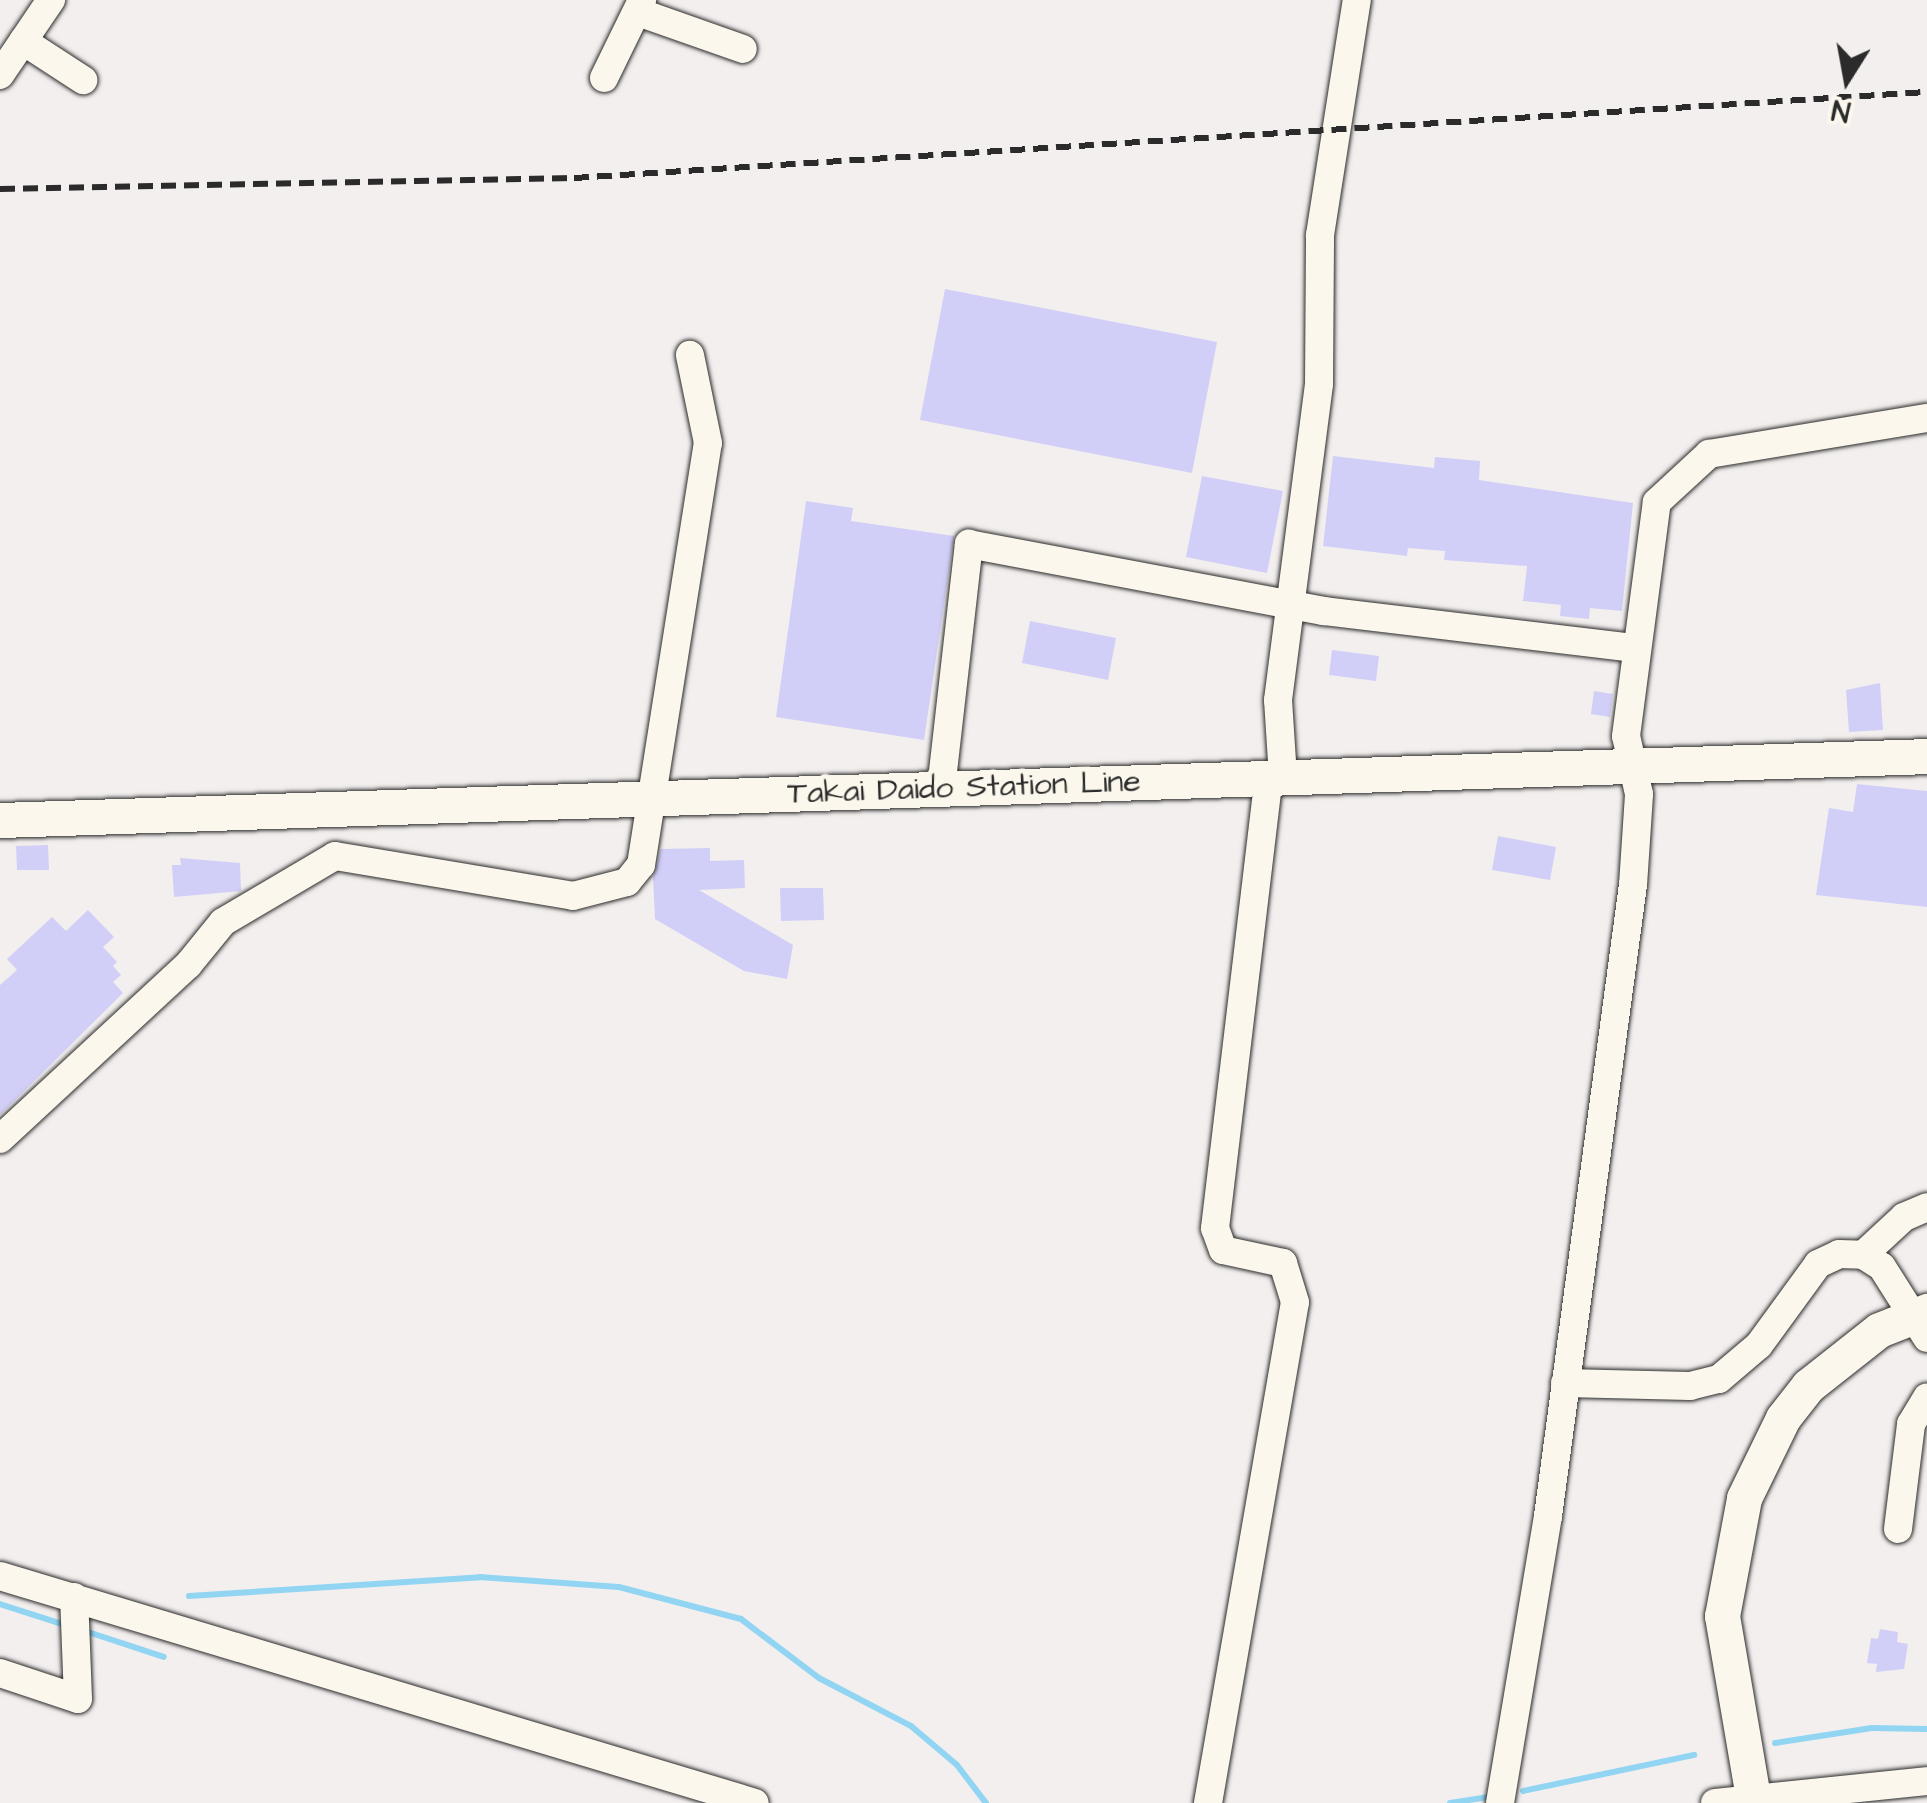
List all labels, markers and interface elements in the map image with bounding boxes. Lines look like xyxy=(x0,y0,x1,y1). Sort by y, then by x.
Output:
north arrow xyxy=(1797,30,1897,130)
text: N xyxy=(1829,89,1854,131)
street label: Takai Daido Station Line xyxy=(787,763,1141,813)

